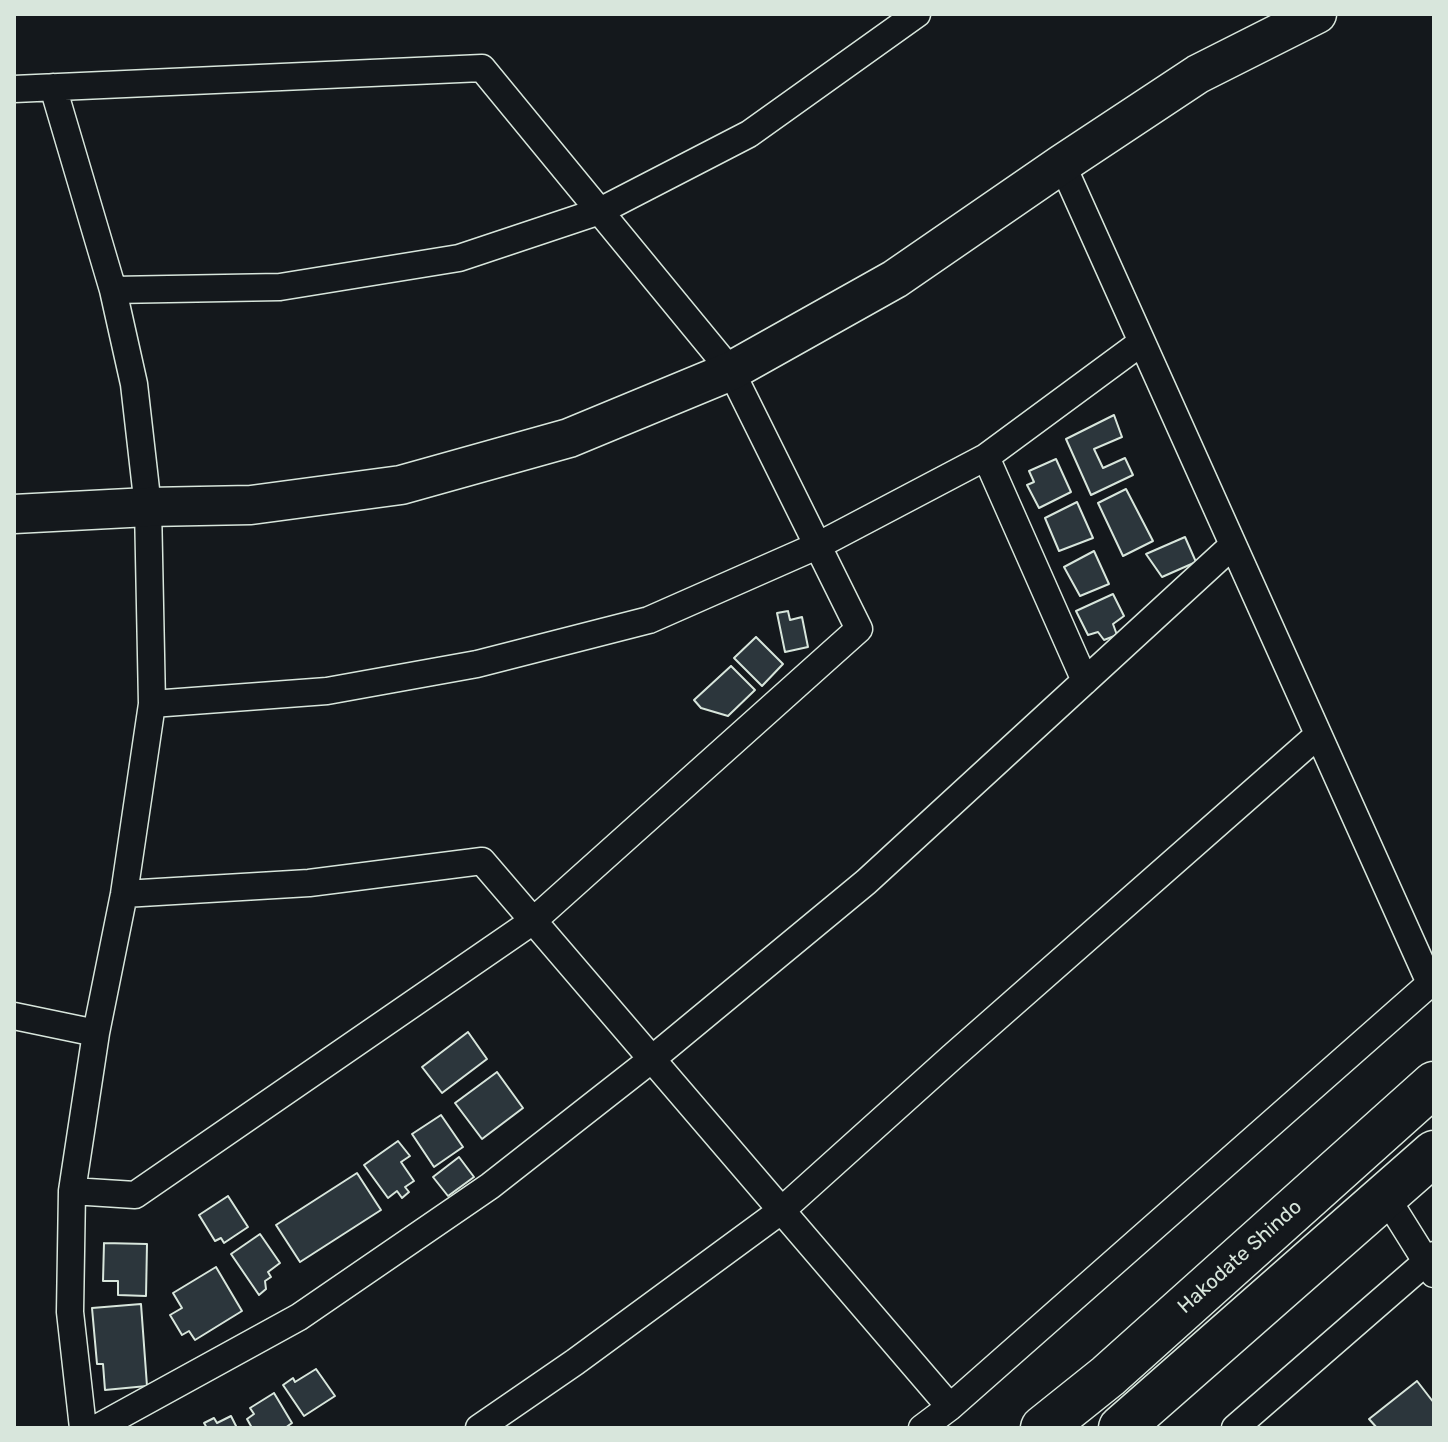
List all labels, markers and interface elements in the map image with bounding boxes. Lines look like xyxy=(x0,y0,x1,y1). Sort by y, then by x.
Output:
street label: Hakodate Shindo xyxy=(1173,1195,1307,1319)

